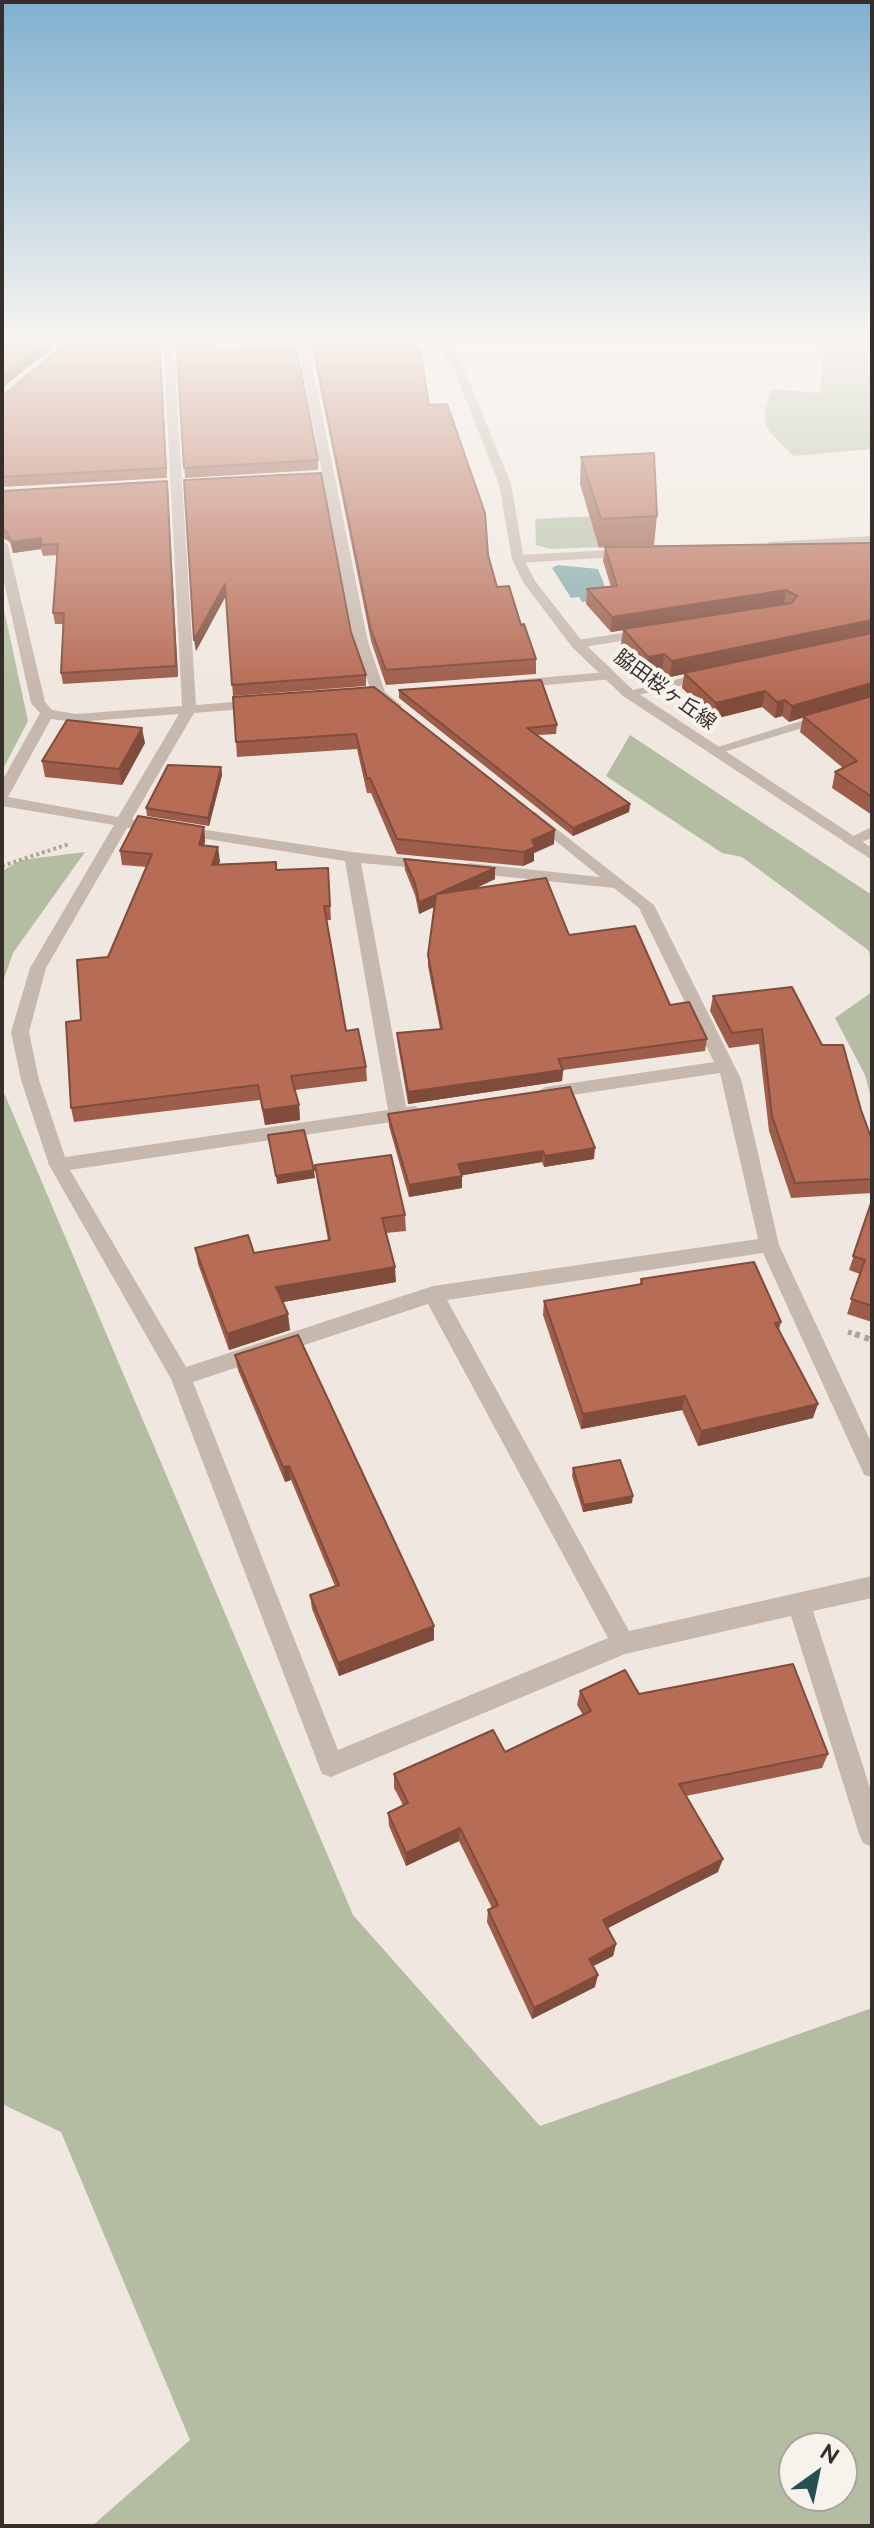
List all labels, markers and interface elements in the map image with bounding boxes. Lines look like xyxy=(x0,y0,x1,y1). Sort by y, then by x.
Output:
street label: 脇田桜ヶ丘線 xyxy=(609,645,721,735)
north arrow xyxy=(778,2432,858,2512)
text: N xyxy=(816,2438,844,2469)

